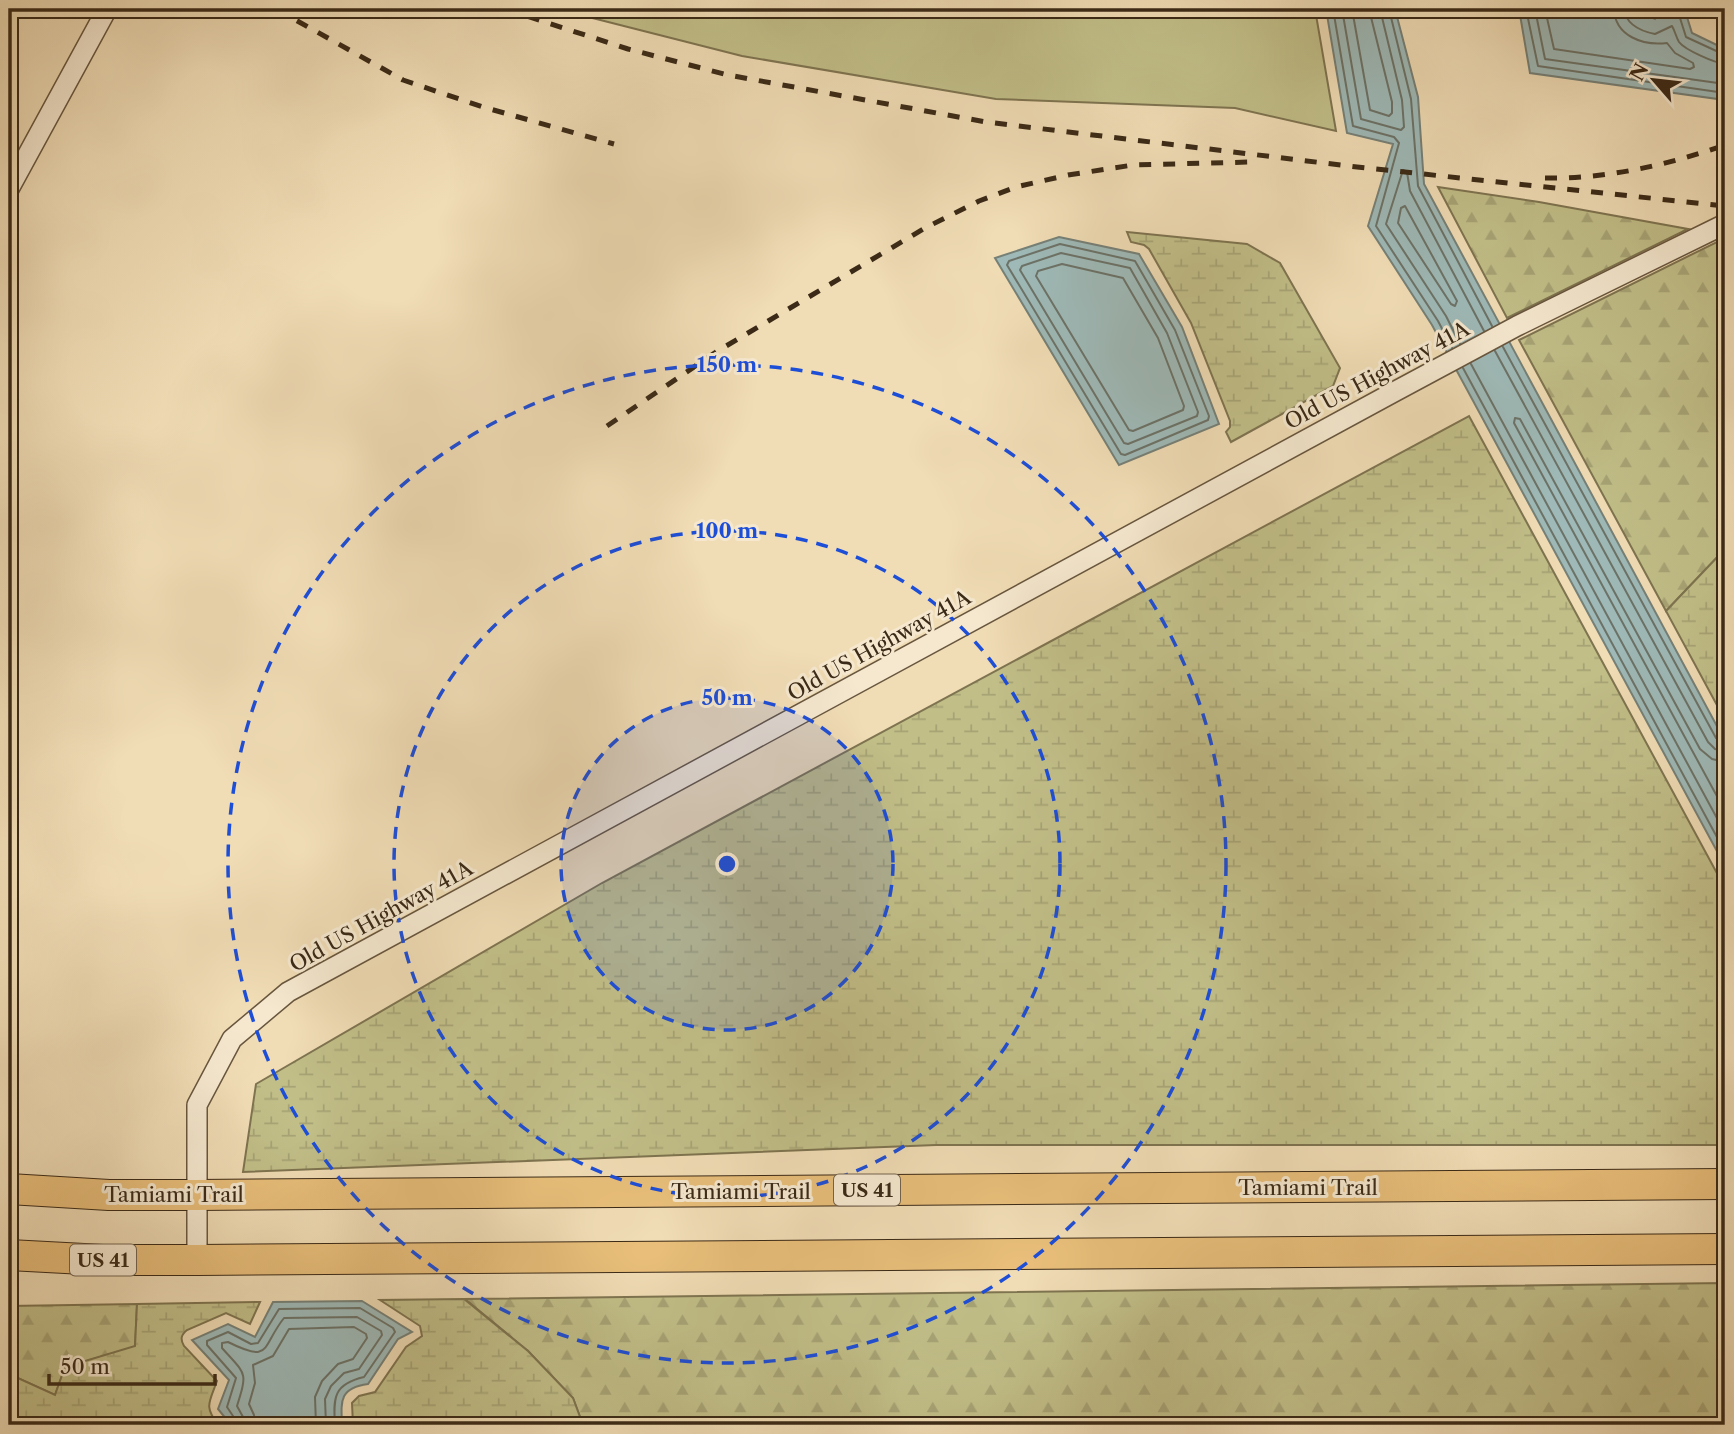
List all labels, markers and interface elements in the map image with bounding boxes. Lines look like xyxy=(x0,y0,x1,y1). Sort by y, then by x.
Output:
north arrow xyxy=(1618,46,1688,116)
text: N xyxy=(1625,60,1653,85)
street label: Old US Highway 41A xyxy=(1280,315,1474,434)
text: 150 m xyxy=(697,352,757,377)
text: 100 m xyxy=(696,518,758,543)
street label: Old US Highway 41A xyxy=(783,584,975,706)
text: 50 m xyxy=(701,685,753,710)
centre of rings xyxy=(715,852,739,876)
street label: Old US Highway 41A xyxy=(285,855,477,977)
road number: US 41 xyxy=(834,1174,900,1206)
street label: Tamiami Trail xyxy=(1238,1175,1378,1200)
street label: Tamiami Trail xyxy=(671,1179,811,1204)
street label: Tamiami Trail xyxy=(104,1182,244,1207)
road number: US 41 xyxy=(70,1244,136,1276)
scale bar xyxy=(49,1343,215,1387)
text: 50 m xyxy=(60,1354,110,1379)

